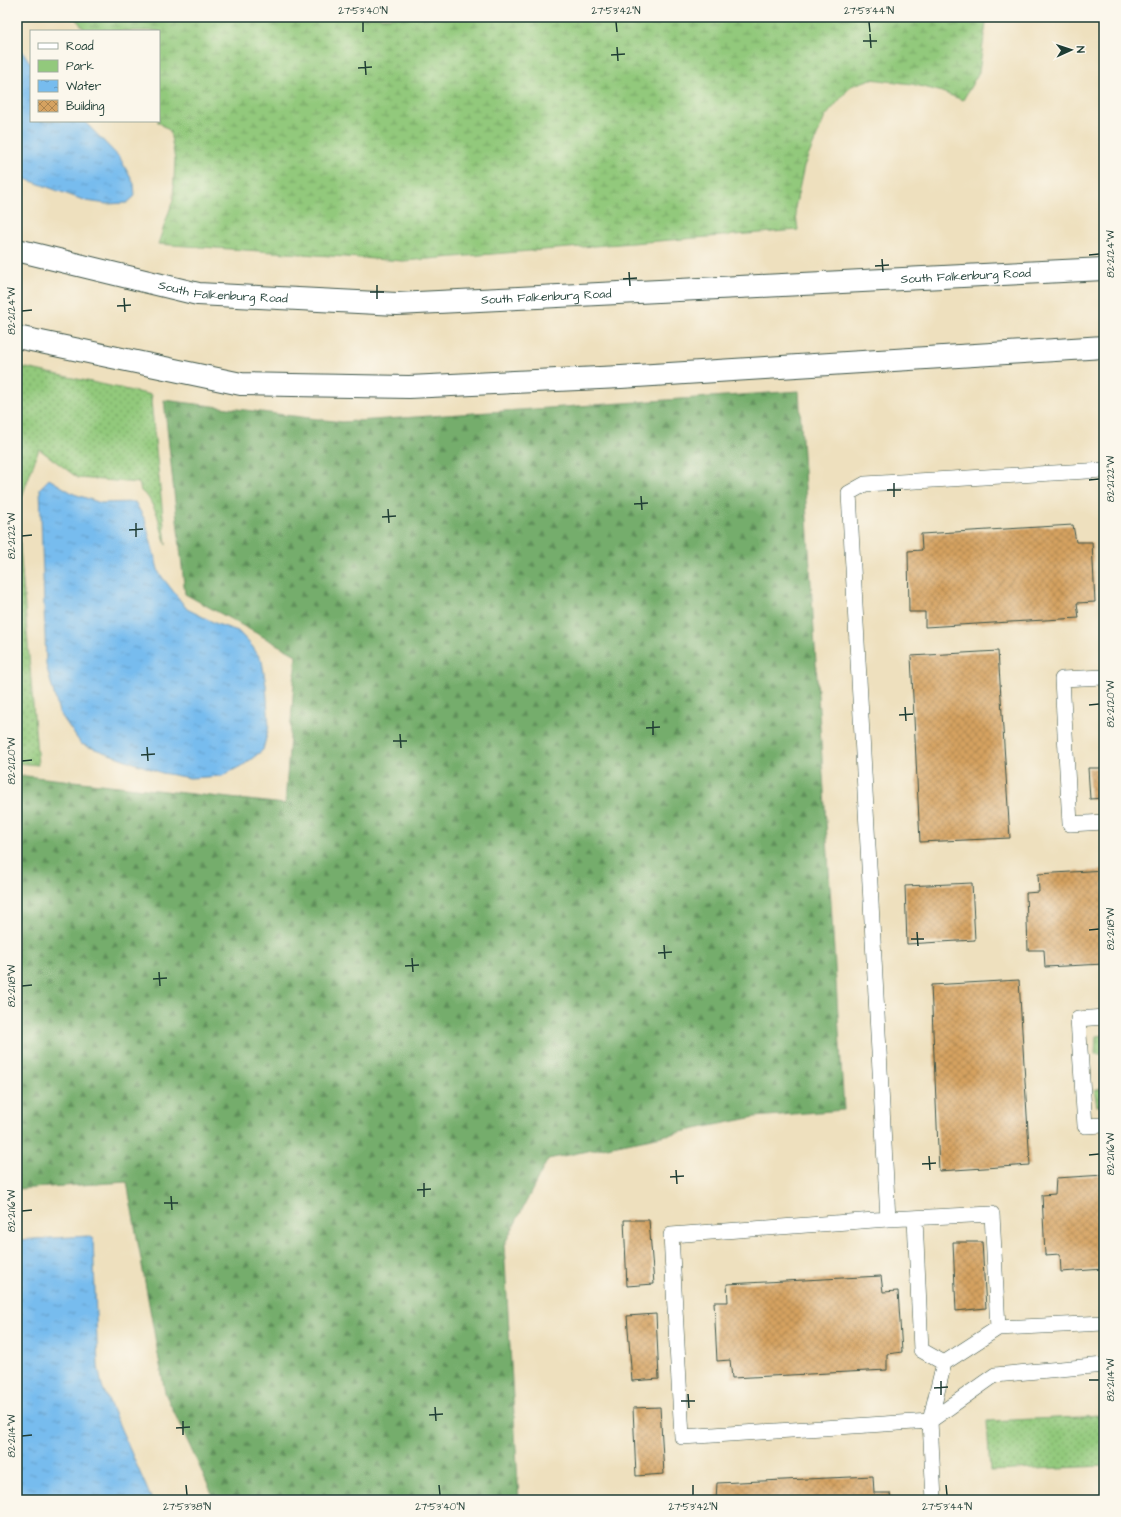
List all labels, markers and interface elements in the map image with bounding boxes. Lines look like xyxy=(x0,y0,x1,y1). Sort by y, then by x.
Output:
text: 27°53'40"N xyxy=(338,4,388,18)
text: 27°53'42"N xyxy=(591,4,641,18)
text: 27°53'44"N xyxy=(844,4,894,18)
legend xyxy=(30,30,160,122)
north arrow xyxy=(1051,30,1091,70)
text: Road xyxy=(66,38,94,55)
text: N xyxy=(1073,46,1088,53)
text: Park xyxy=(66,58,94,75)
text: Water xyxy=(66,78,102,95)
text: Building xyxy=(66,98,104,116)
text: 82°21'24"W xyxy=(1104,230,1118,278)
street label: South Falkenburg Road xyxy=(900,265,1031,288)
street label: South Falkenburg Road xyxy=(157,277,288,308)
street label: South Falkenburg Road xyxy=(481,285,612,309)
text: 82°21'24"W xyxy=(5,287,19,335)
text: 82°21'22"W xyxy=(1104,455,1118,502)
text: 82°21'22"W xyxy=(5,512,19,559)
text: 82°21'20"W xyxy=(1104,680,1118,727)
text: 82°21'20"W xyxy=(5,737,19,784)
text: 82°21'18"W xyxy=(1104,907,1118,950)
text: 82°21'18"W xyxy=(5,964,19,1007)
text: 82°21'16"W xyxy=(1104,1132,1118,1175)
text: 82°21'16"W xyxy=(5,1189,19,1232)
text: 82°21'14"W xyxy=(1104,1358,1118,1401)
text: 82°21'14"W xyxy=(5,1414,19,1457)
text: 27°53'38"N xyxy=(163,1500,211,1514)
text: 27°53'40"N xyxy=(415,1500,465,1514)
text: 27°53'42"N xyxy=(668,1500,718,1514)
text: 27°53'44"N xyxy=(922,1500,972,1514)

